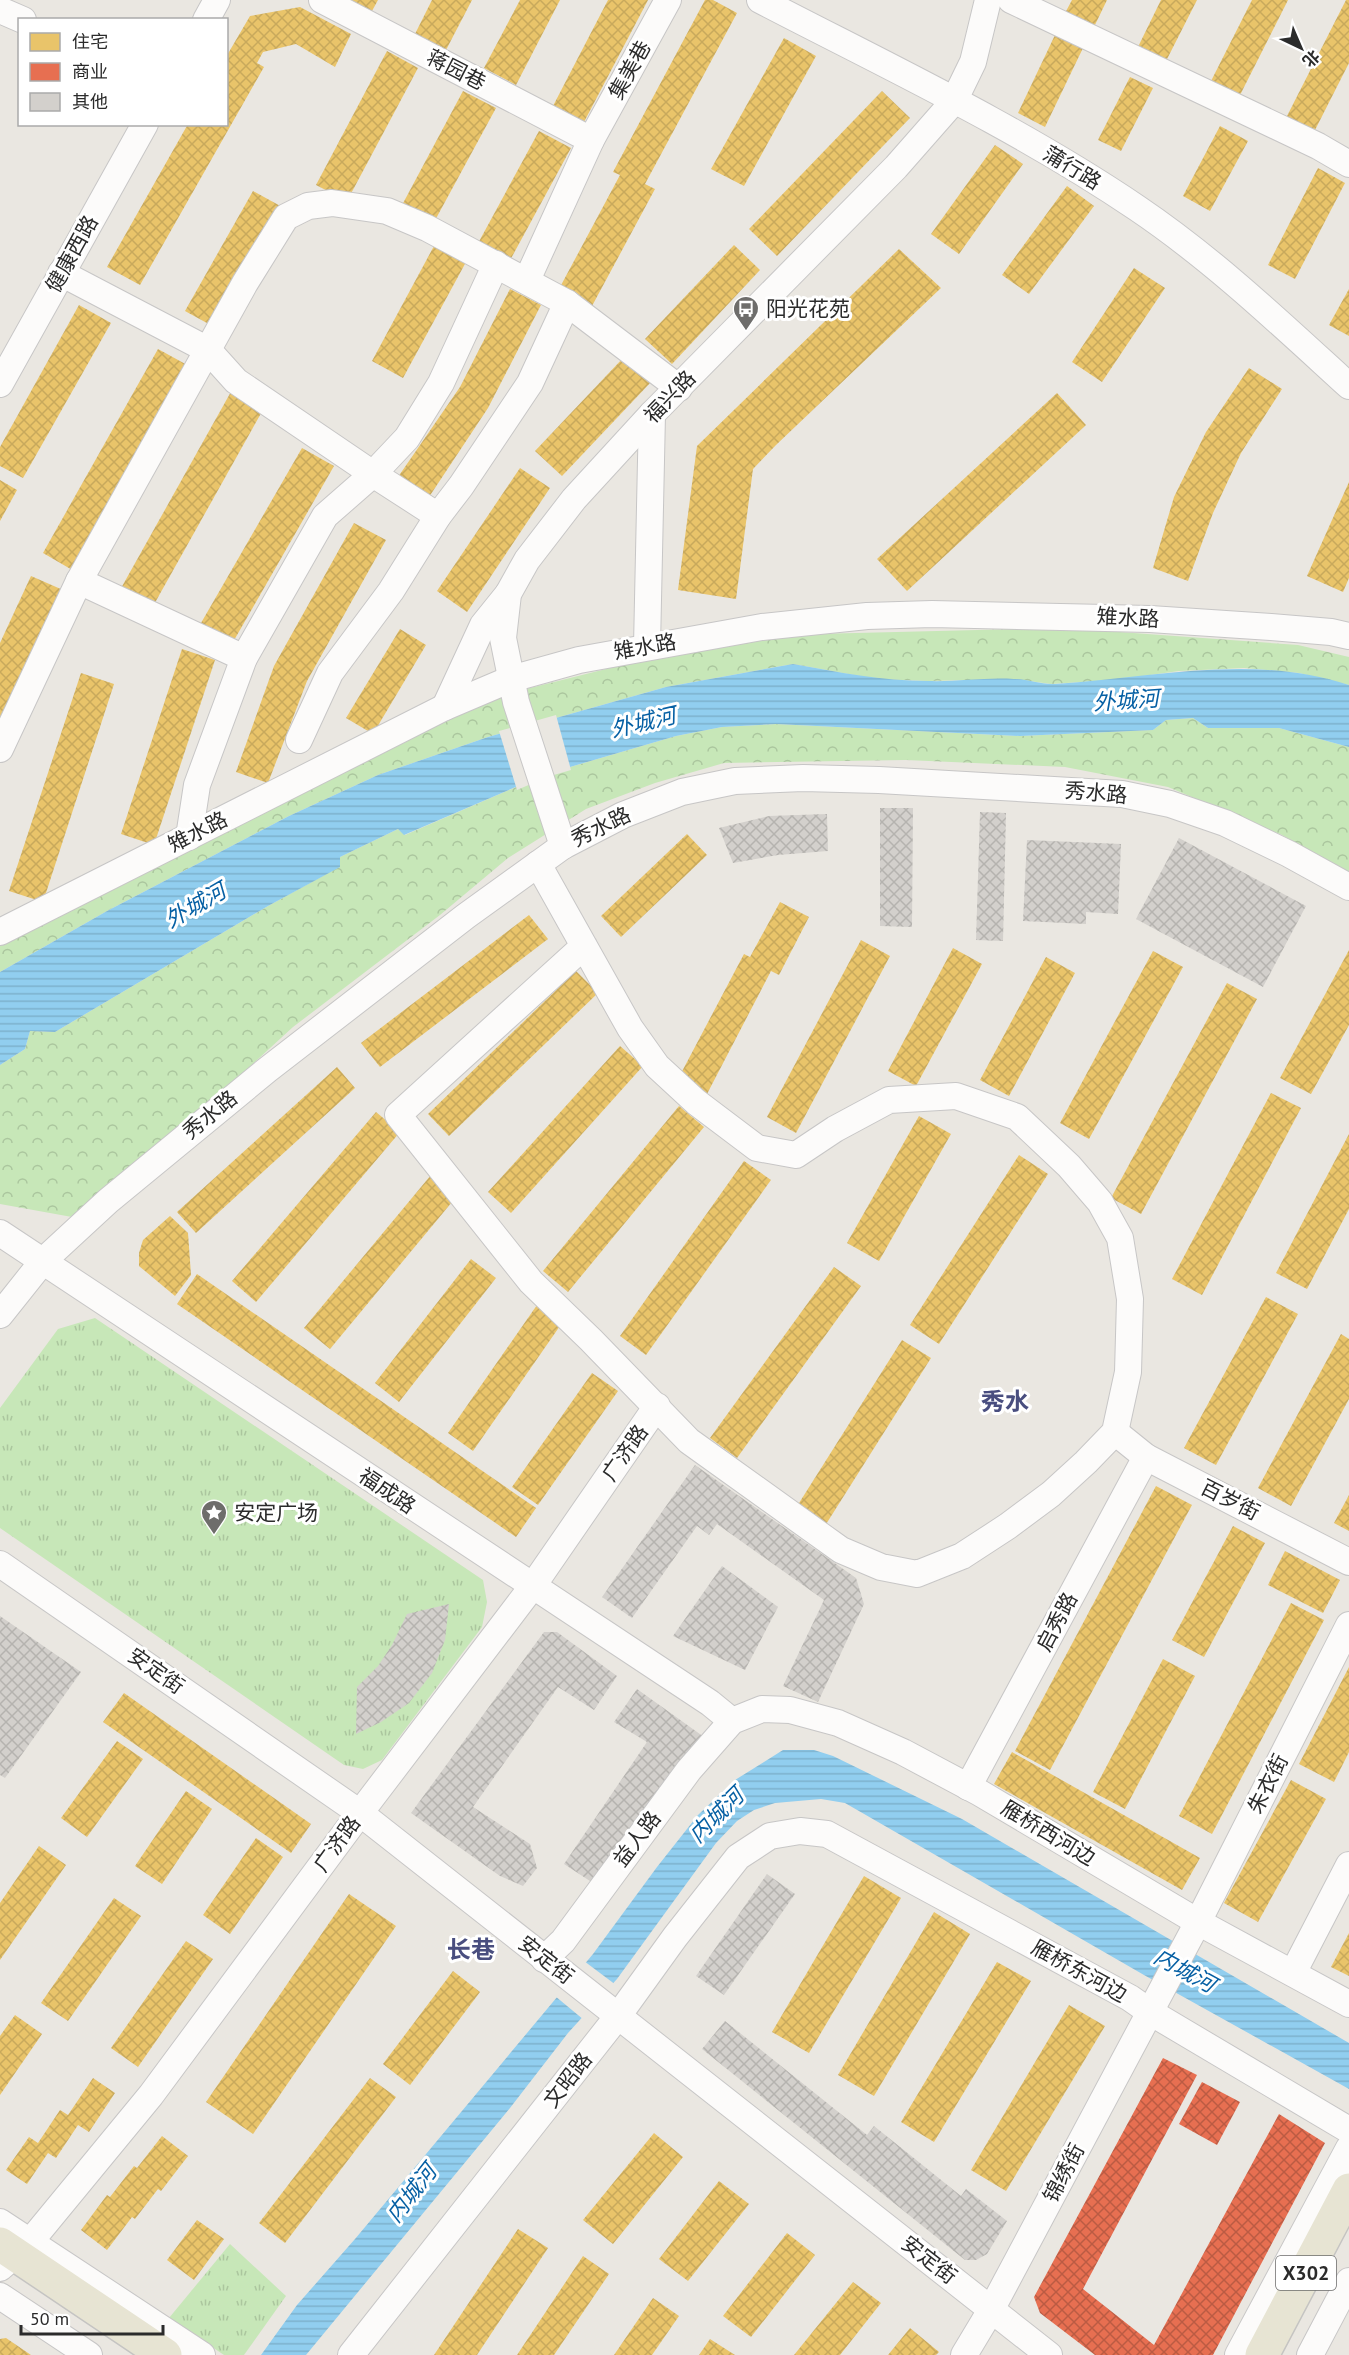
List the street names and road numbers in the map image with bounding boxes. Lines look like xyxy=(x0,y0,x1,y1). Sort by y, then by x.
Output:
street label: 集美巷 xyxy=(602,36,657,104)
street label: 蒋园巷 xyxy=(422,43,490,96)
street label: 蒲行路 xyxy=(1038,140,1106,195)
street label: 健康西路 xyxy=(39,210,104,297)
street label: 福兴路 xyxy=(638,365,701,429)
street label: 雉水路 xyxy=(1096,602,1160,633)
street label: 雉水路 xyxy=(612,628,678,665)
street label: 秀水路 xyxy=(1063,776,1129,809)
street label: 秀水路 xyxy=(567,801,635,852)
street label: 雉水路 xyxy=(164,805,232,858)
street label: 秀水路 xyxy=(177,1084,243,1145)
street label: 广济路 xyxy=(595,1419,654,1486)
street label: 福成路 xyxy=(354,1462,421,1519)
street label: 百岁街 xyxy=(1196,1473,1264,1526)
street label: 启秀路 xyxy=(1030,1588,1083,1656)
street label: 安定街 xyxy=(123,1641,190,1700)
street label: 朱衣街 xyxy=(1241,1750,1294,1818)
street label: 雁桥西河边 xyxy=(996,1794,1100,1871)
street label: 益人路 xyxy=(607,1805,666,1872)
street label: 广济路 xyxy=(307,1810,366,1877)
street label: 安定街 xyxy=(513,1930,579,1990)
street label: 雁桥东河边 xyxy=(1027,1933,1132,2008)
street label: 文昭路 xyxy=(538,2047,598,2113)
street label: 锦绣街 xyxy=(1037,2139,1090,2207)
street label: 安定街 xyxy=(896,2230,962,2290)
road number: X302 xyxy=(1276,2256,1336,2290)

